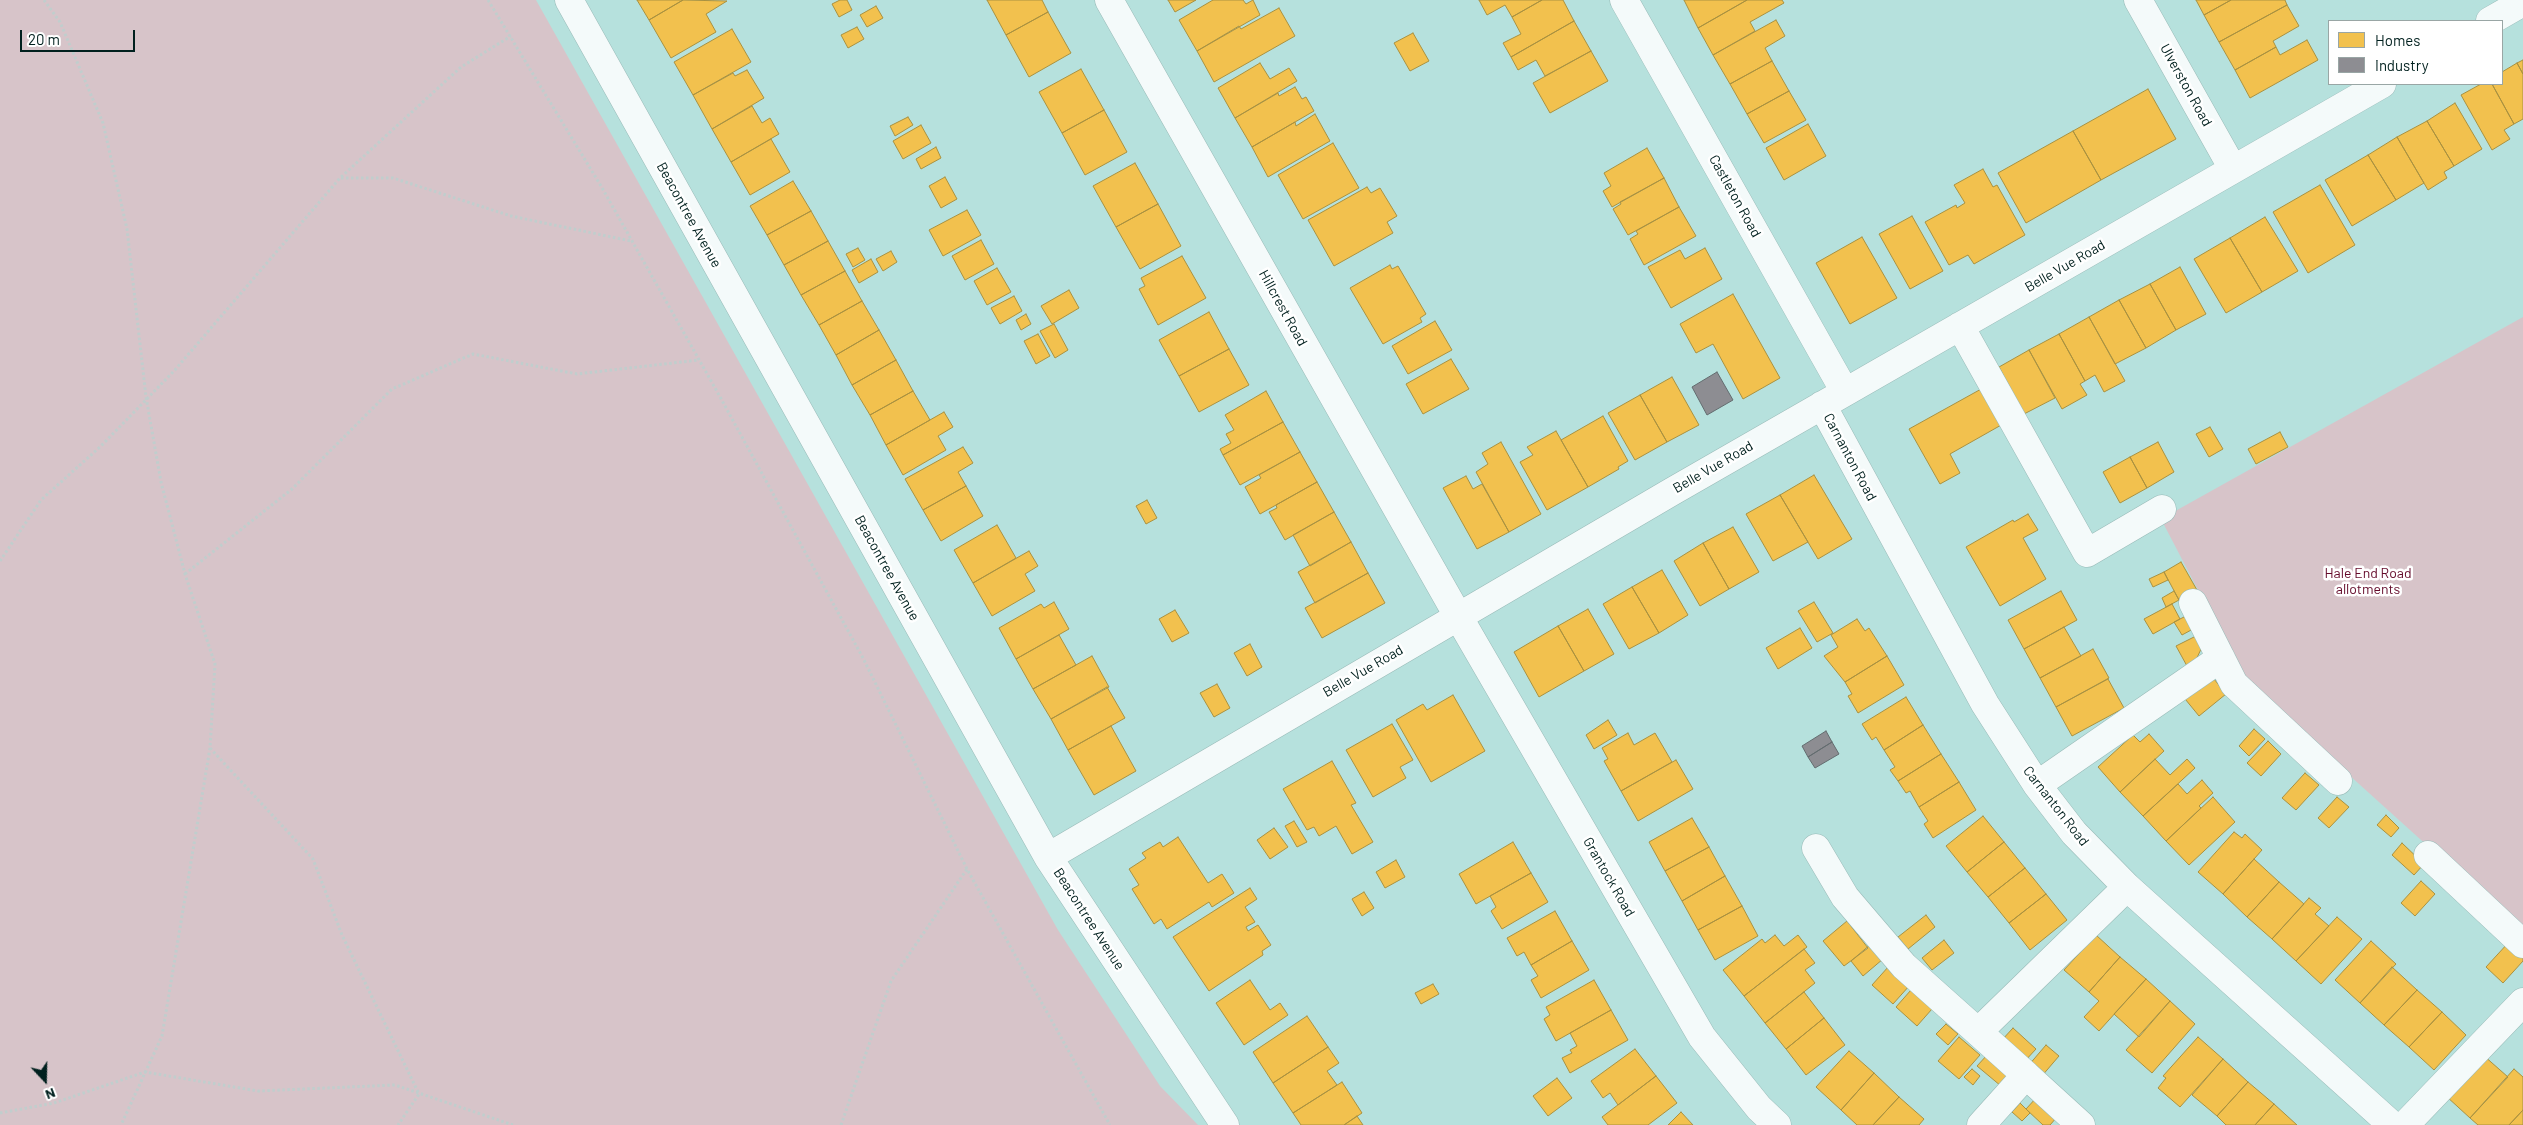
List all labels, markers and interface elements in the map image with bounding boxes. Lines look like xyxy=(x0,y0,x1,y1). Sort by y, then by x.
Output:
scale bar xyxy=(22,20,138,52)
legend xyxy=(2328,20,2503,85)
text: 20 m xyxy=(28,30,60,48)
text: Homes xyxy=(2375,31,2420,49)
street label: Ulverston Road xyxy=(2156,41,2216,129)
text: Industry xyxy=(2375,56,2429,74)
street label: Castleton Road xyxy=(1705,152,1765,240)
street label: Beacontree Avenue xyxy=(653,159,725,271)
street label: Belle Vue Road xyxy=(2022,236,2108,296)
street label: Hillcrest Road xyxy=(1255,267,1311,349)
street label: Carnanton Road xyxy=(1820,410,1880,504)
street label: Belle Vue Road xyxy=(1670,437,1756,497)
street label: Beacontree Avenue xyxy=(851,512,923,624)
park label: Hale End Road allotments xyxy=(2324,565,2412,598)
street label: Belle Vue Road xyxy=(1320,641,1406,701)
street label: Carnanton Road xyxy=(2020,763,2092,849)
street label: Grantock Road xyxy=(1579,834,1639,920)
street label: Beacontree Avenue xyxy=(1050,865,1128,973)
north arrow xyxy=(20,1055,70,1105)
text: N xyxy=(43,1085,58,1104)

